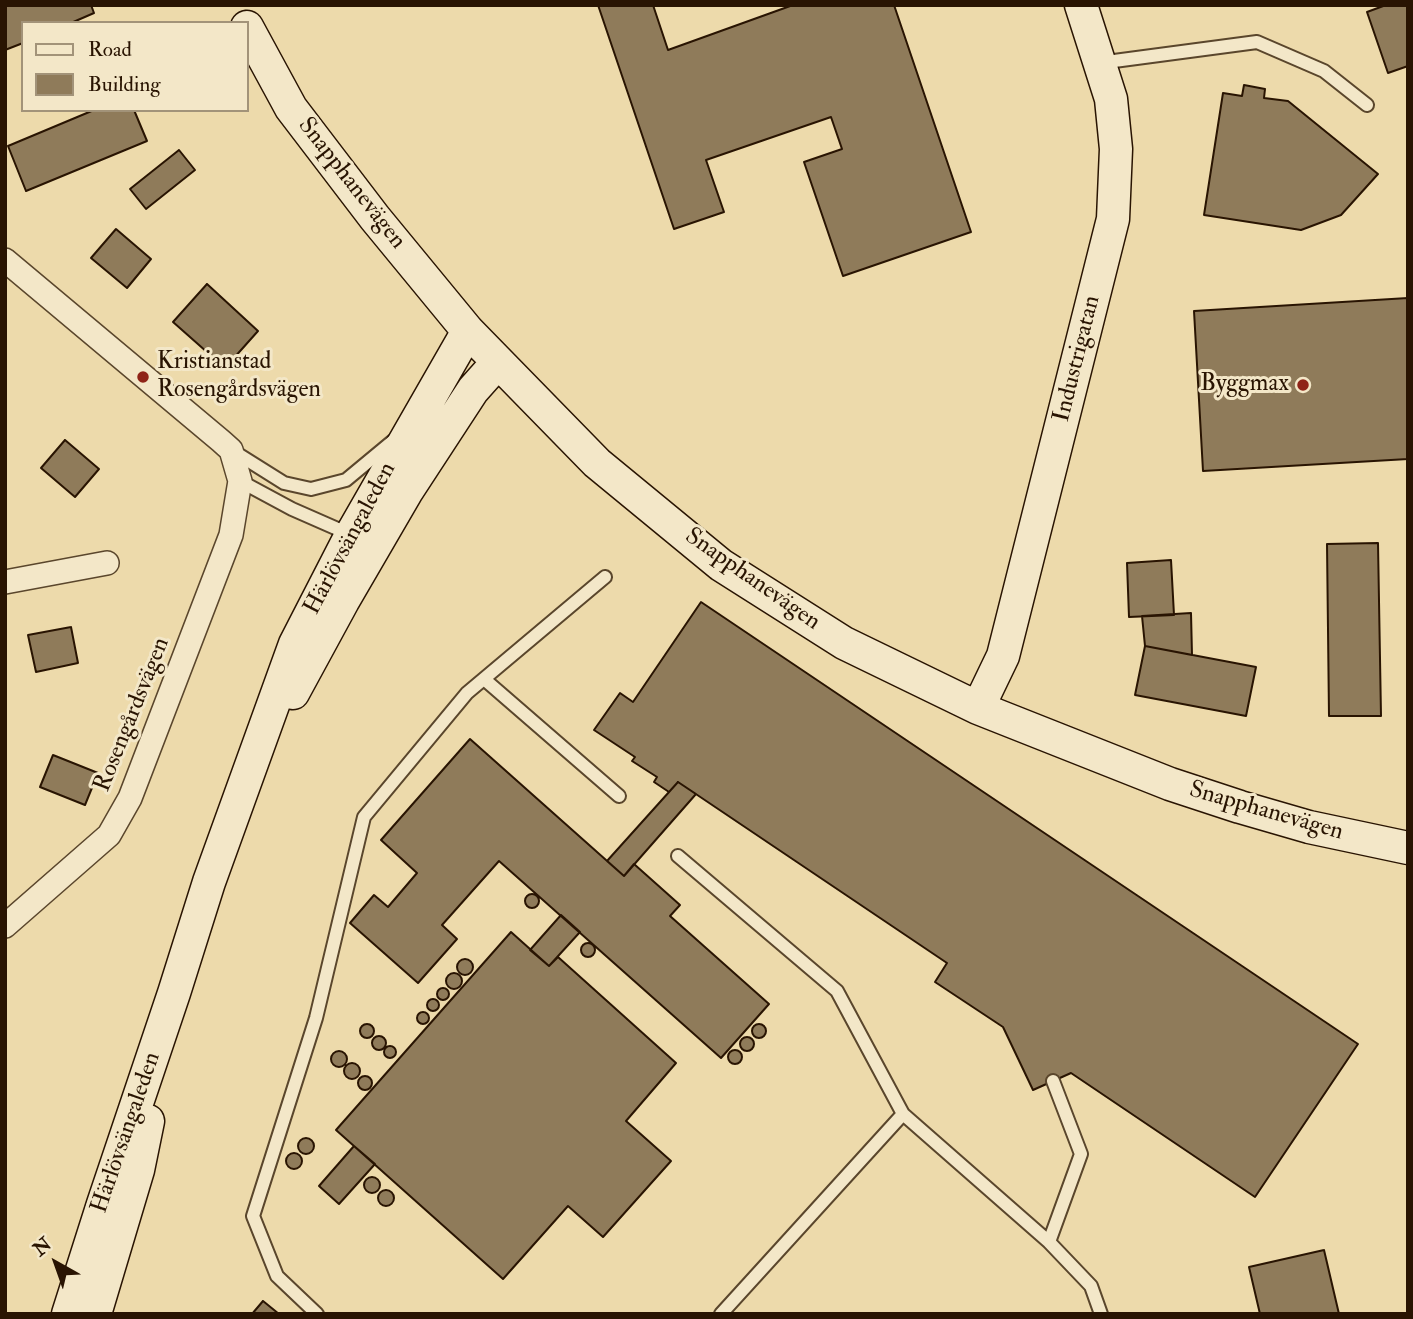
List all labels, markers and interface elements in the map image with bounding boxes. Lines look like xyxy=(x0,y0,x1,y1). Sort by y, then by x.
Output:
legend xyxy=(21,21,248,112)
text: Road xyxy=(88,36,132,63)
text: Building xyxy=(88,71,161,98)
street label: Snapphanevägen xyxy=(291,113,411,255)
street label: Industrigatan xyxy=(1048,293,1108,425)
place label: Kristianstad Rosengårdsvägen xyxy=(157,349,321,405)
marker: Kristianstad Rosengårdsvägen xyxy=(135,369,151,385)
place label: Byggmax xyxy=(1200,371,1289,399)
marker: Byggmax xyxy=(1295,377,1311,393)
street label: Härlövsängaleden xyxy=(299,458,403,620)
street label: Snapphanevägen xyxy=(679,523,825,637)
street label: Rosengårdsvägen xyxy=(89,634,177,796)
street label: Snapphanevägen xyxy=(1186,776,1346,848)
street label: Härlövsängaleden xyxy=(86,1049,168,1217)
north arrow xyxy=(21,1228,91,1298)
text: N xyxy=(28,1232,57,1262)

